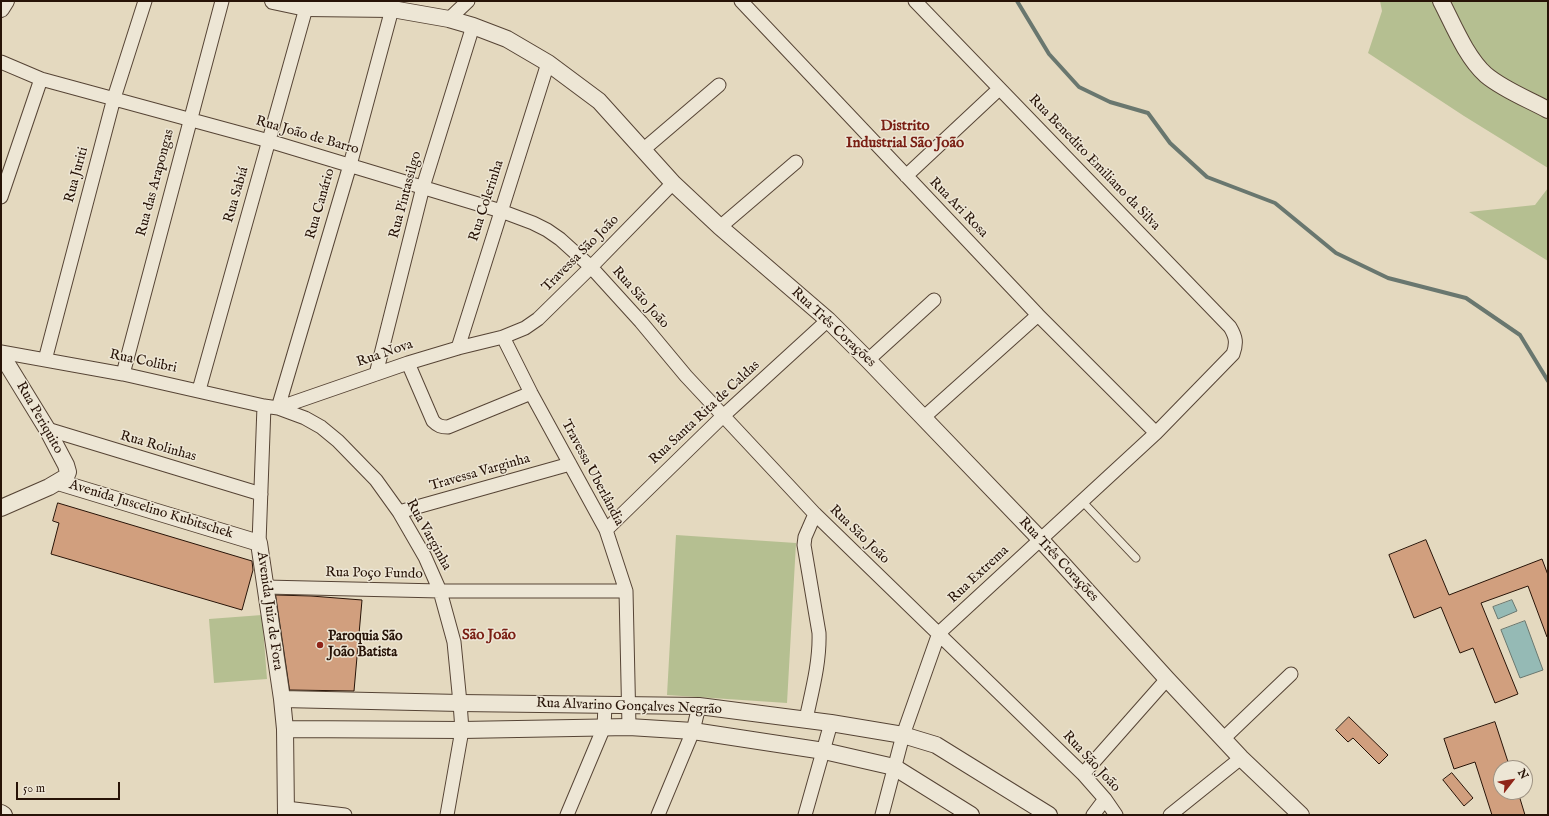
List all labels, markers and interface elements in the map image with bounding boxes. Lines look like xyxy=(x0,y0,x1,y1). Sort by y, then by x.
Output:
street label: Rua Benedito Emiliano da Silva xyxy=(1025,92,1163,234)
street label: Rua João de Barro xyxy=(253,113,361,159)
district label: Distrito Industrial São João xyxy=(846,118,964,153)
street label: Rua das Arapongas xyxy=(134,128,178,238)
street label: Rua Juriti xyxy=(62,145,92,205)
street label: Rua Pintassilgo xyxy=(386,150,426,240)
street label: Rua Colerinha xyxy=(466,158,508,244)
street label: Rua Sabiá xyxy=(221,165,253,225)
street label: Rua Canário xyxy=(303,167,339,241)
street label: Rua Ari Rosa xyxy=(925,174,991,242)
street label: Travessa São João xyxy=(539,212,623,296)
street label: Rua São João xyxy=(608,264,672,332)
street label: Rua Três Corações xyxy=(787,285,879,371)
street label: Rua Nova xyxy=(355,337,415,371)
street label: Rua Colibri xyxy=(108,347,178,377)
street label: Rua Santa Rita de Caldas xyxy=(646,357,764,469)
street label: Rua Periquito xyxy=(12,379,66,457)
street label: Travessa Uberlândia xyxy=(557,417,627,529)
street label: Rua Rolinhas xyxy=(118,428,198,466)
street label: Travessa Varginha xyxy=(428,451,532,495)
street label: Avenida Juscelino Kubitschek xyxy=(67,477,235,543)
street label: Rua Varginha xyxy=(402,497,454,573)
street label: Rua São João xyxy=(825,502,893,568)
street label: Rua Três Corações xyxy=(1015,514,1101,606)
street label: Rua Extrema xyxy=(945,543,1013,607)
street label: Avenida Juiz de Fora xyxy=(252,551,286,671)
street label: Rua Poço Fundo xyxy=(325,565,423,583)
district label: São João xyxy=(462,627,516,645)
place label: Paroquia São João Batista xyxy=(328,629,403,662)
marker: Paroquia São João Batista xyxy=(315,640,325,650)
street label: Rua Alvarino Gonçalves Negrão xyxy=(536,695,722,719)
street label: Rua São João xyxy=(1059,728,1123,796)
north arrow xyxy=(1493,760,1533,800)
text: N xyxy=(1514,767,1531,782)
scale bar xyxy=(18,774,122,800)
text: 50 m xyxy=(23,781,45,796)

